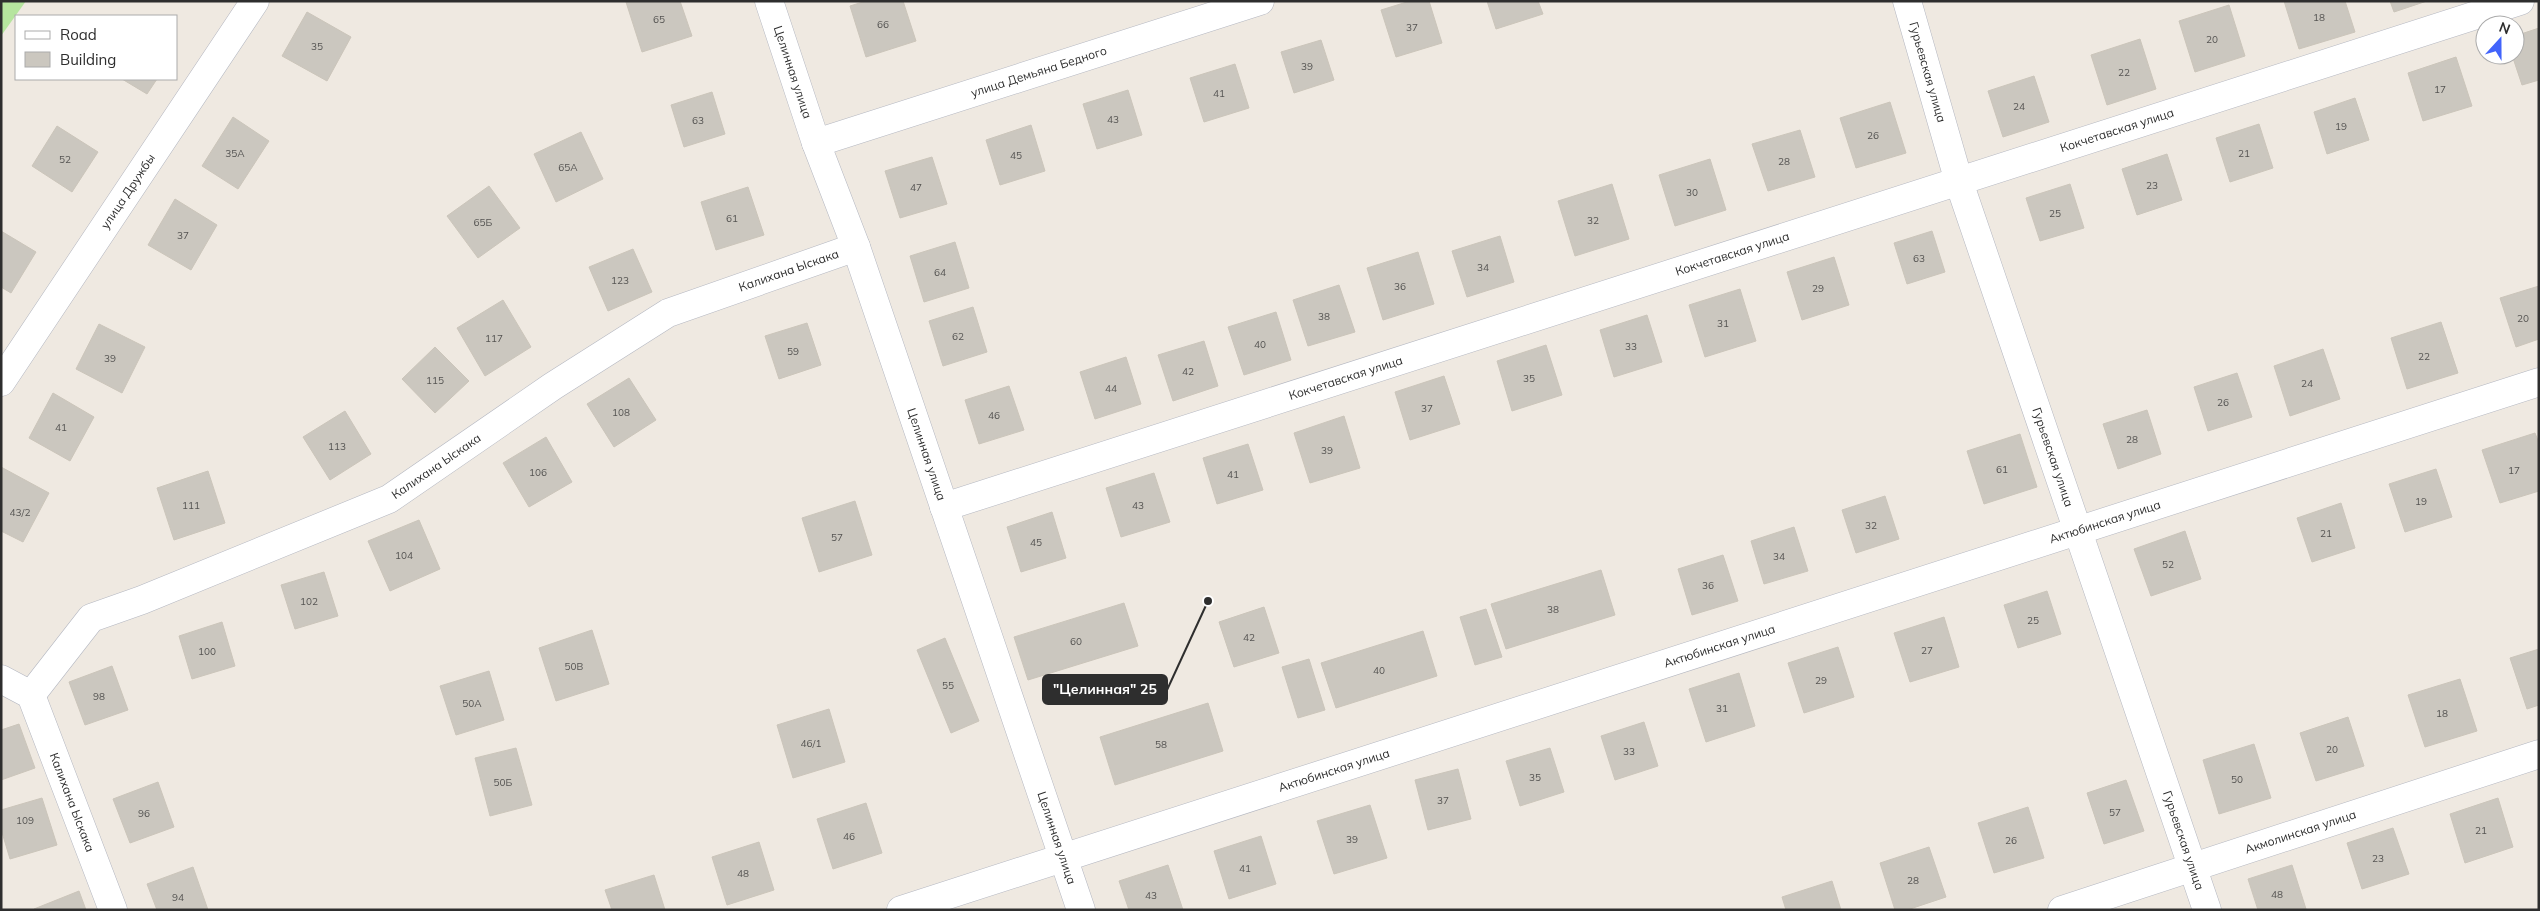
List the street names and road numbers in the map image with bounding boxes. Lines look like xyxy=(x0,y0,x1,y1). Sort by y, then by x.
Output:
street label: Гурьевская улица xyxy=(1906,20,1949,124)
street label: Целинная улица xyxy=(771,24,815,120)
street label: улица Демьяна Бедного xyxy=(969,42,1109,100)
street label: Кокчетавская улица xyxy=(2058,105,2176,155)
street label: улица Дружбы xyxy=(97,151,158,232)
street label: Кокчетавская улица xyxy=(1673,228,1791,279)
street label: Калихана Ыскака xyxy=(737,246,841,295)
street label: Кокчетавская улица xyxy=(1287,352,1404,403)
street label: Гурьевская улица xyxy=(2029,405,2077,509)
street label: Целинная улица xyxy=(904,406,950,503)
street label: Калихана Ыскака xyxy=(389,430,484,502)
street label: Актюбинская улица xyxy=(2047,496,2162,546)
street label: Актюбинская улица xyxy=(1662,621,1777,671)
street label: Актюбинская улица xyxy=(1276,745,1391,795)
street label: Калихана Ыскака xyxy=(47,751,98,854)
street label: Целинная улица xyxy=(1034,789,1080,886)
street label: Гурьевская улица xyxy=(2160,789,2208,892)
street label: Акмолинская улица xyxy=(2243,806,2358,857)

